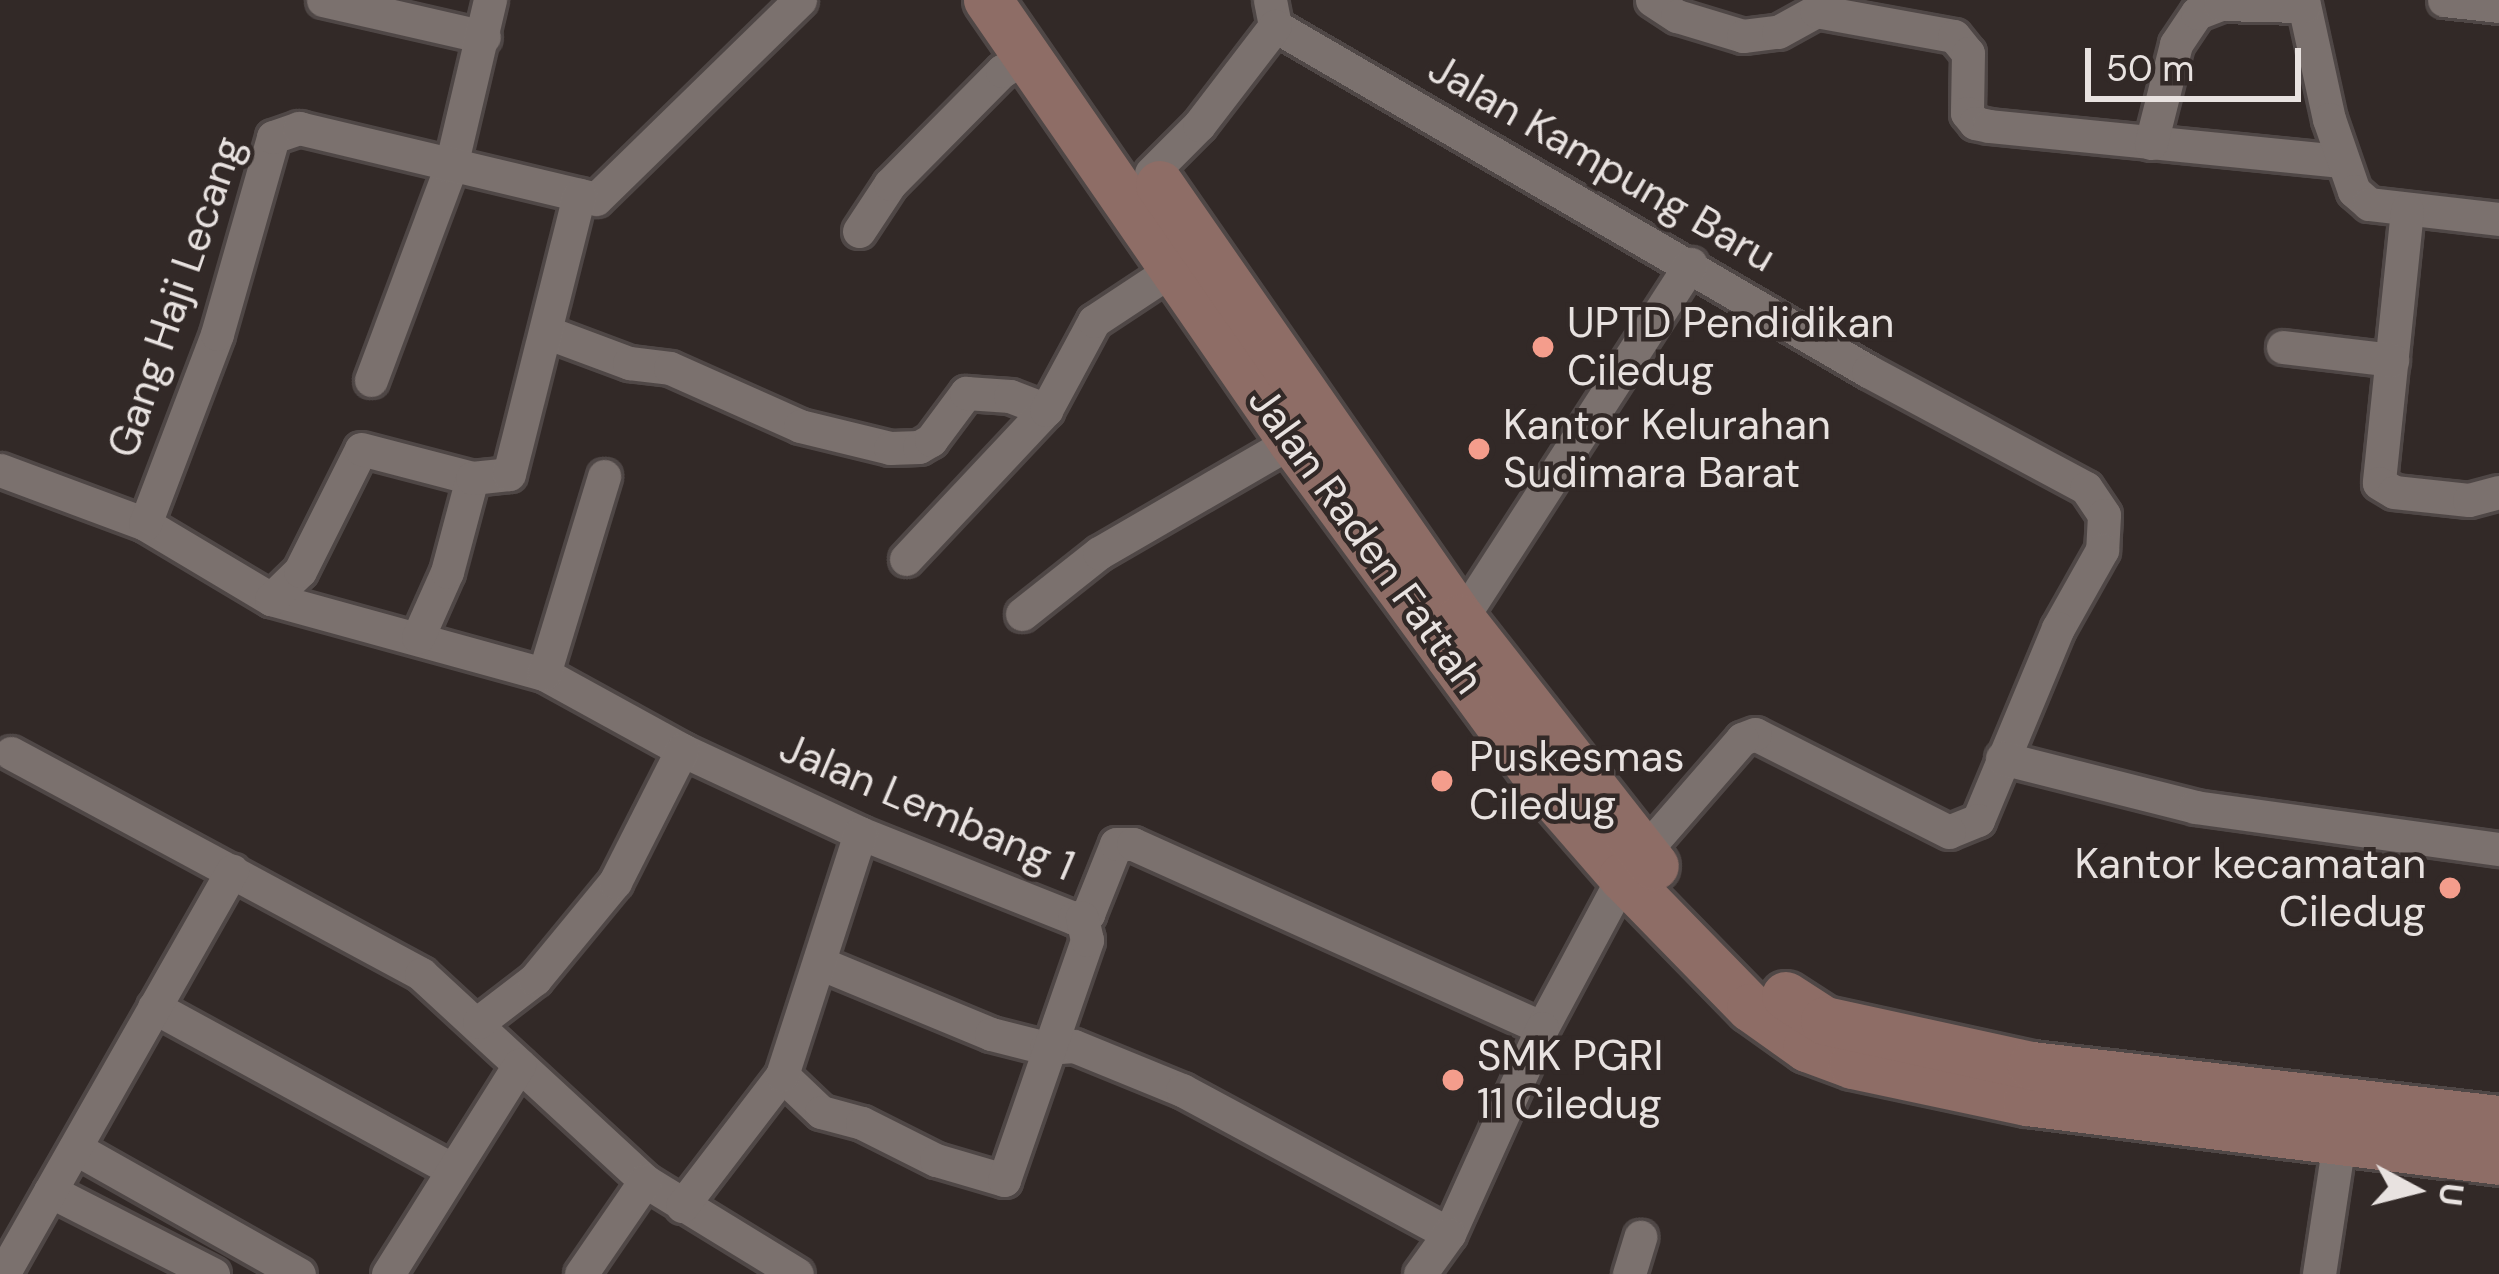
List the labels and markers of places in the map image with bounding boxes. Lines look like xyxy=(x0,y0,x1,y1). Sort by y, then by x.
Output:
place label: UPTD Pendidikan Ciledug xyxy=(1567,298,1894,397)
marker: UPTD Pendidikan Ciledug xyxy=(1530,334,1556,360)
place label: Kantor Kelurahan Sudimara Barat xyxy=(1503,400,1831,498)
marker: Kantor Kelurahan Sudimara Barat xyxy=(1466,436,1492,462)
place label: Puskesmas Ciledug xyxy=(1469,732,1684,831)
marker: Puskesmas Ciledug xyxy=(1426,765,1458,797)
place label: Kantor kecamatan Ciledug xyxy=(2074,839,2426,938)
marker: Kantor kecamatan Ciledug xyxy=(2437,875,2463,901)
place label: SMK PGRI 11 Ciledug xyxy=(1477,1031,1663,1130)
marker: SMK PGRI 11 Ciledug xyxy=(1440,1067,1466,1093)

